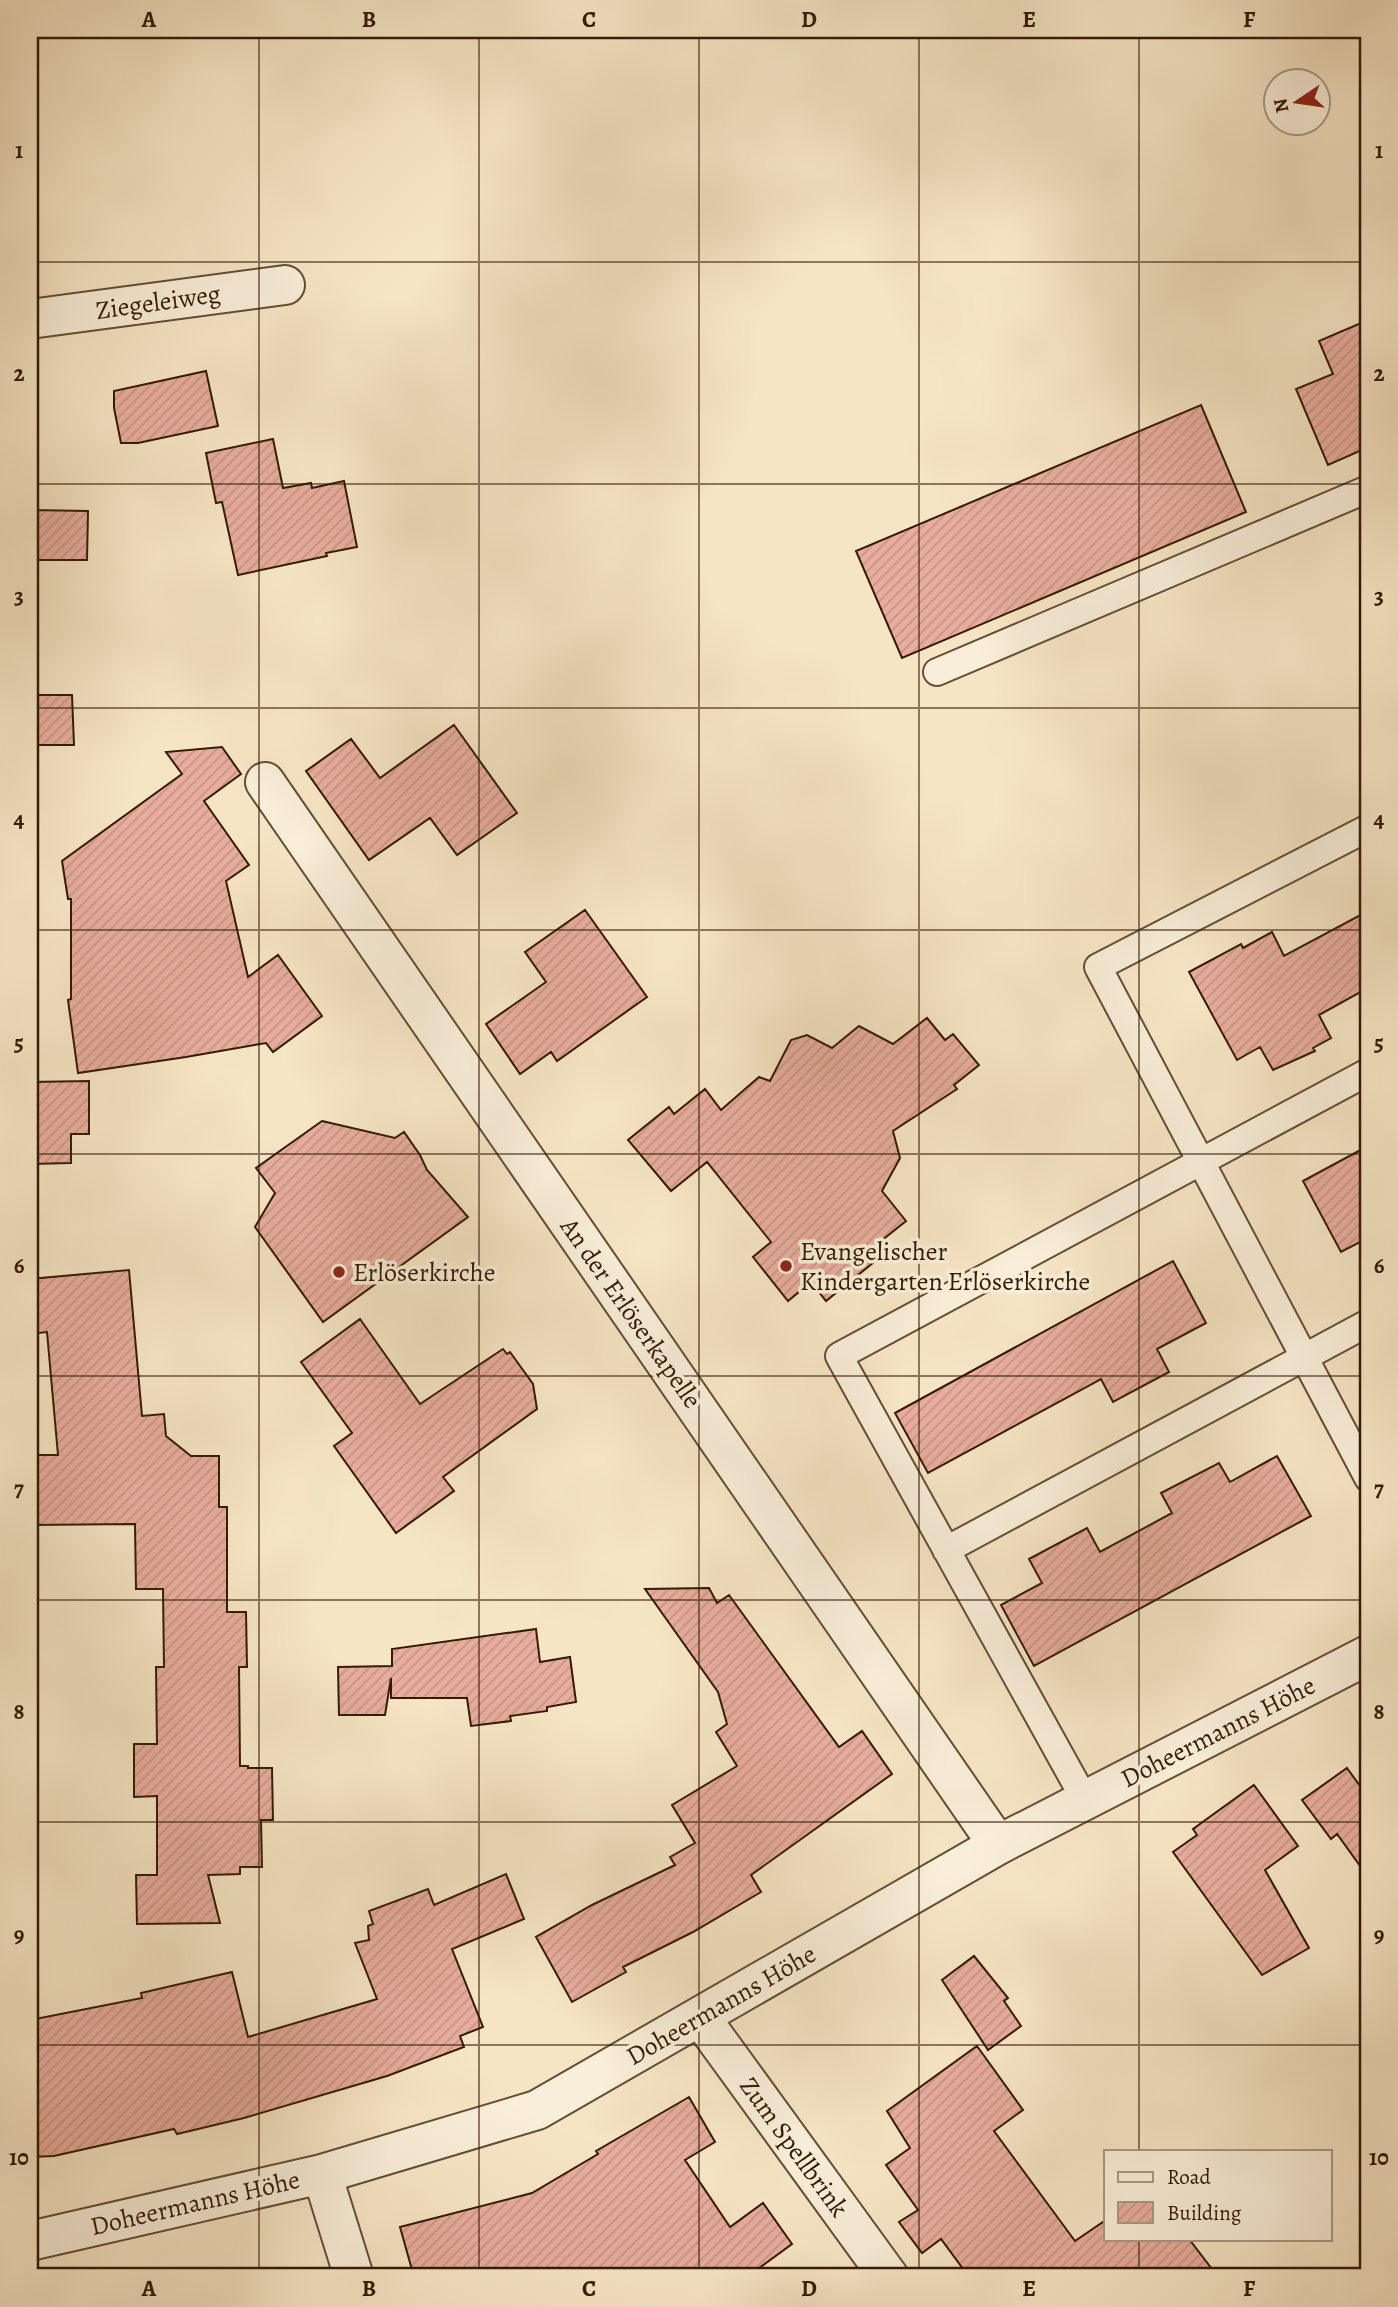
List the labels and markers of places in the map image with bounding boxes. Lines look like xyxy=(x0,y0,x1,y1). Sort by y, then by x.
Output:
place label: Evangelischer Kindergarten Erlöserkirche xyxy=(800,1234,1090,1299)
place label: Erlöserkirche xyxy=(353,1255,495,1290)
marker: Evangelischer Kindergarten Erlöserkirche xyxy=(778,1258,794,1274)
marker: Erlöserkirche xyxy=(331,1264,347,1280)

